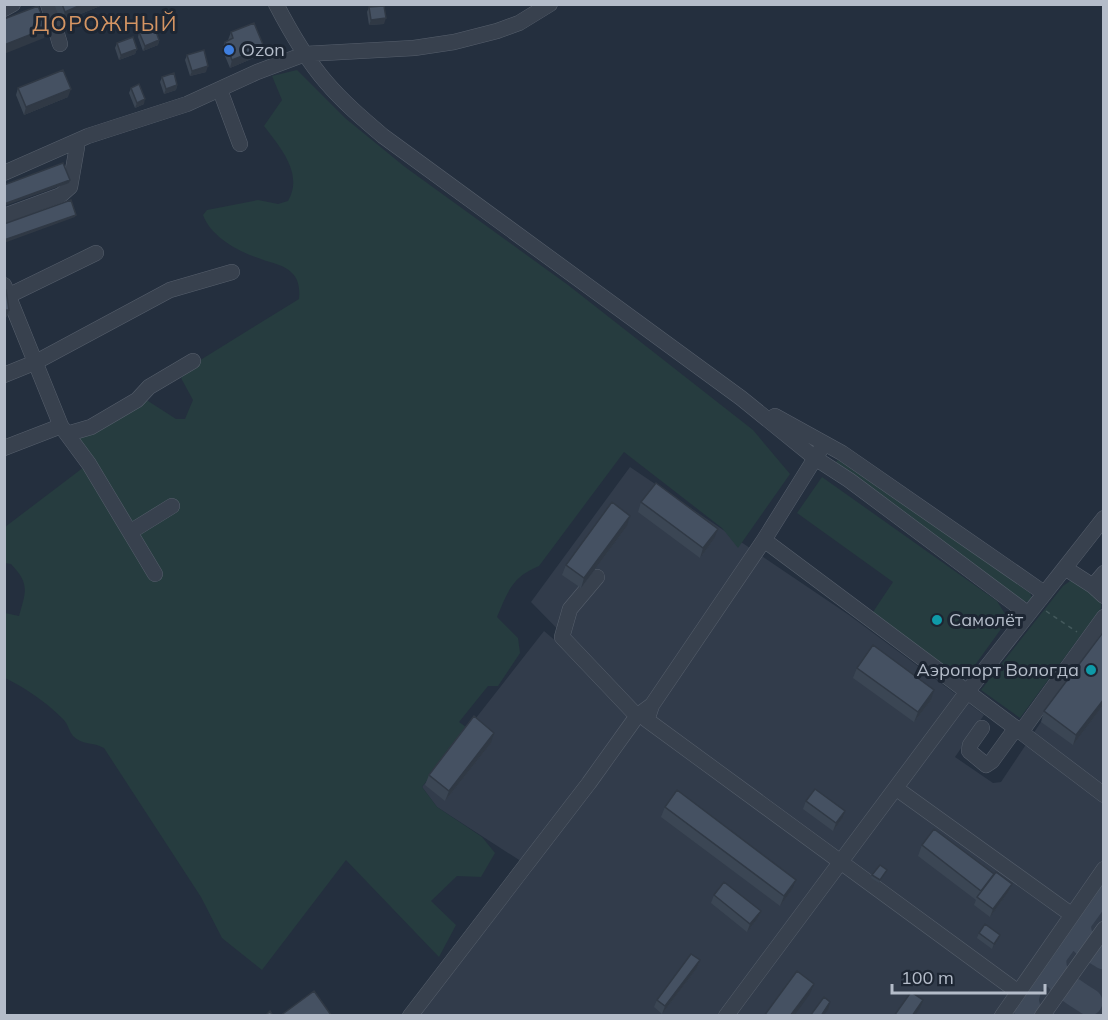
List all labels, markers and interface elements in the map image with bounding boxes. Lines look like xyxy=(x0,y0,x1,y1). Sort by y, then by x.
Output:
district label: ДОРОЖНЫЙ xyxy=(32,10,178,36)
place label: Ozon xyxy=(241,38,285,61)
marker: Ozon xyxy=(222,43,236,57)
place label: Самолёт xyxy=(949,608,1024,631)
marker: Самолёт xyxy=(930,613,944,627)
place label: Аэропорт Вологда xyxy=(916,658,1079,681)
marker: Аэропорт Вологда xyxy=(1084,663,1098,677)
scale bar xyxy=(892,957,1045,995)
text: 100 m xyxy=(901,966,954,989)

